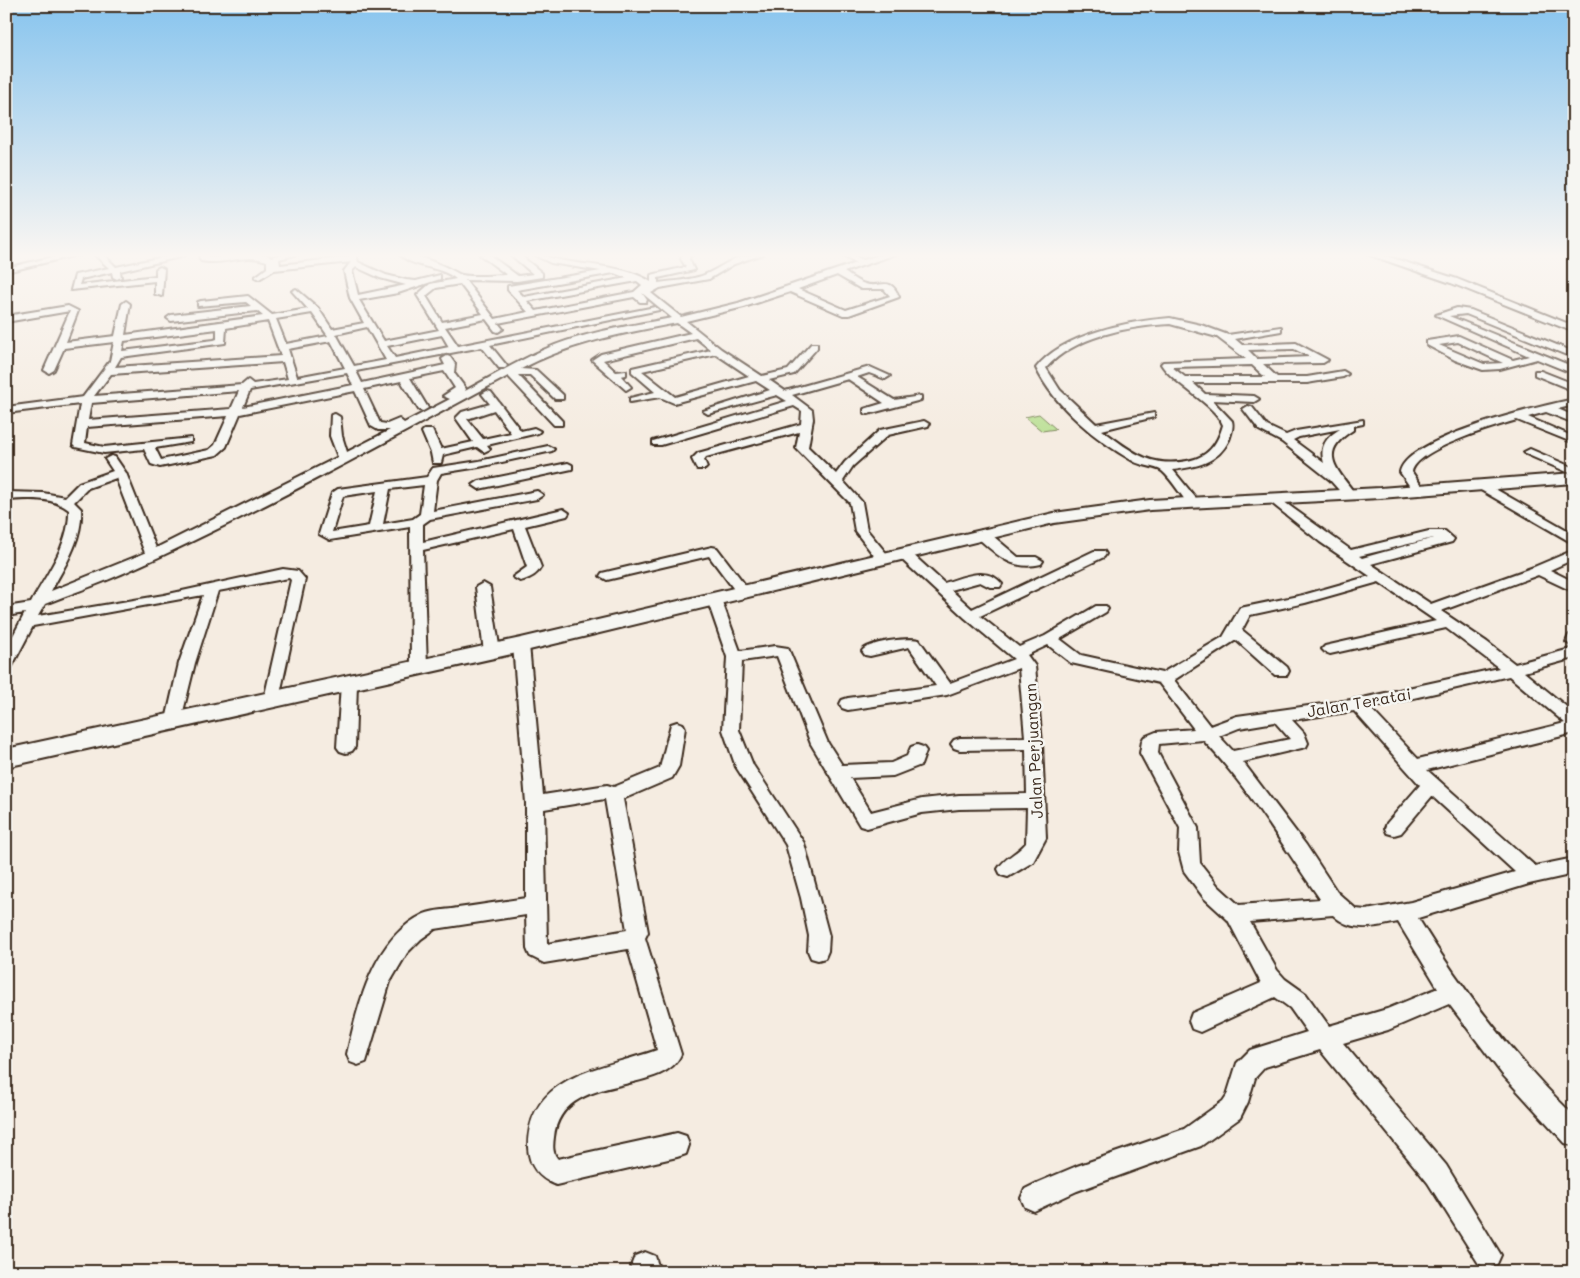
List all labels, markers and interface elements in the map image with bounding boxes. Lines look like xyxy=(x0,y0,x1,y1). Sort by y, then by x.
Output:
street label: Jalan Perjuangan xyxy=(1019,683,1047,819)
street label: Jalan Teratai xyxy=(1305,683,1413,721)

